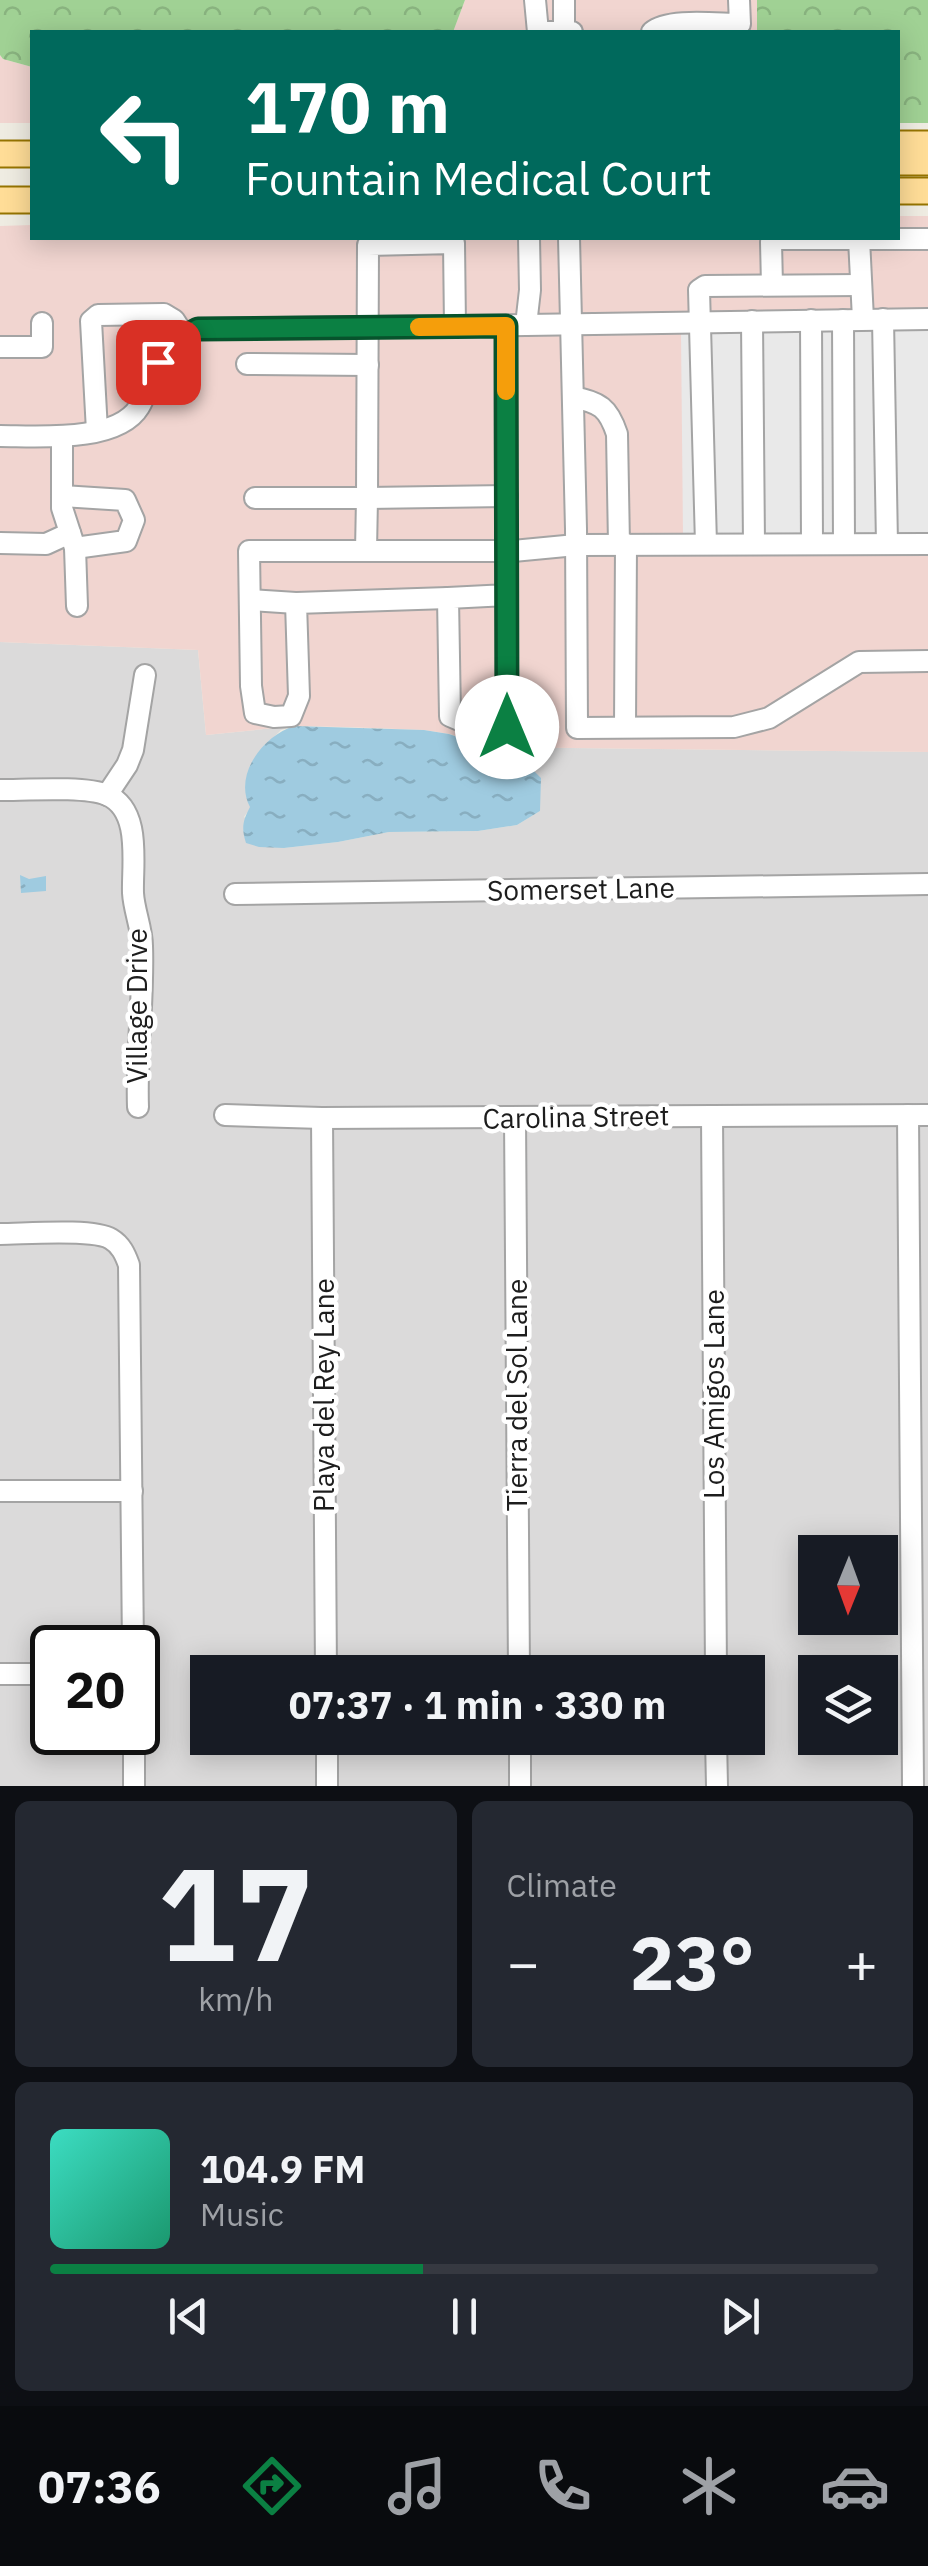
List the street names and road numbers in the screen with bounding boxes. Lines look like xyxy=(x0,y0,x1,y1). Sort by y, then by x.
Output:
street label: Somerset Lane xyxy=(487,868,675,909)
street label: Village Drive xyxy=(118,928,155,1084)
street label: Carolina Street xyxy=(482,1096,670,1137)
street label: Playa del Rey Lane xyxy=(305,1278,342,1512)
street label: Tierra del Sol Lane xyxy=(498,1279,535,1511)
street label: Los Amigos Lane xyxy=(695,1289,732,1499)

